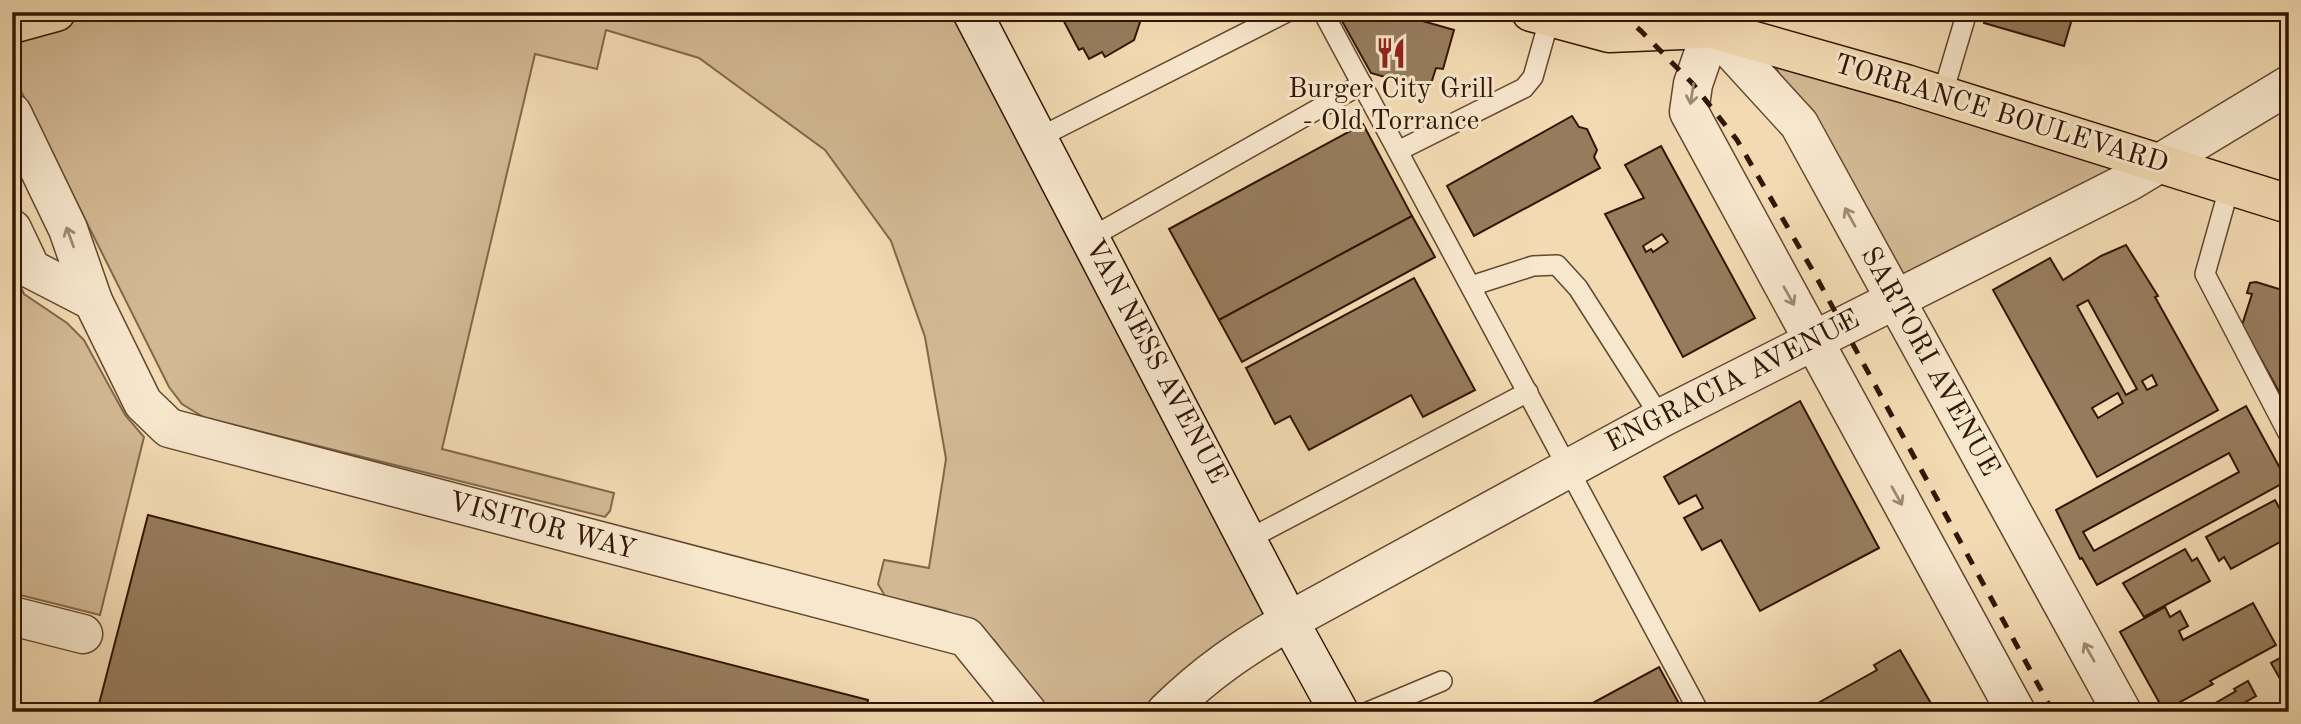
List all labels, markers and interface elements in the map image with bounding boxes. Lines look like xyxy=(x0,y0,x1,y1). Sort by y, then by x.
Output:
restaurant icon: Burger City Grill - Old Torrance xyxy=(1374,36,1408,70)
street label: TORRANCE BOULEVARD xyxy=(1831,51,2171,179)
place label: Burger City Grill - Old Torrance xyxy=(1288,76,1494,136)
one-way arrow xyxy=(1685,82,1698,105)
one-way arrow xyxy=(1843,208,1857,228)
one-way arrow xyxy=(63,227,76,248)
street label: VAN NESS AVENUE xyxy=(1079,235,1231,489)
street label: SARTORI AVENUE xyxy=(1854,243,2004,481)
one-way arrow xyxy=(1783,285,1796,306)
street label: ENGRACIA AVENUE xyxy=(1602,306,1864,458)
one-way arrow xyxy=(1891,485,1905,506)
street label: VISITOR WAY xyxy=(445,489,639,565)
one-way arrow xyxy=(2082,642,2095,663)

